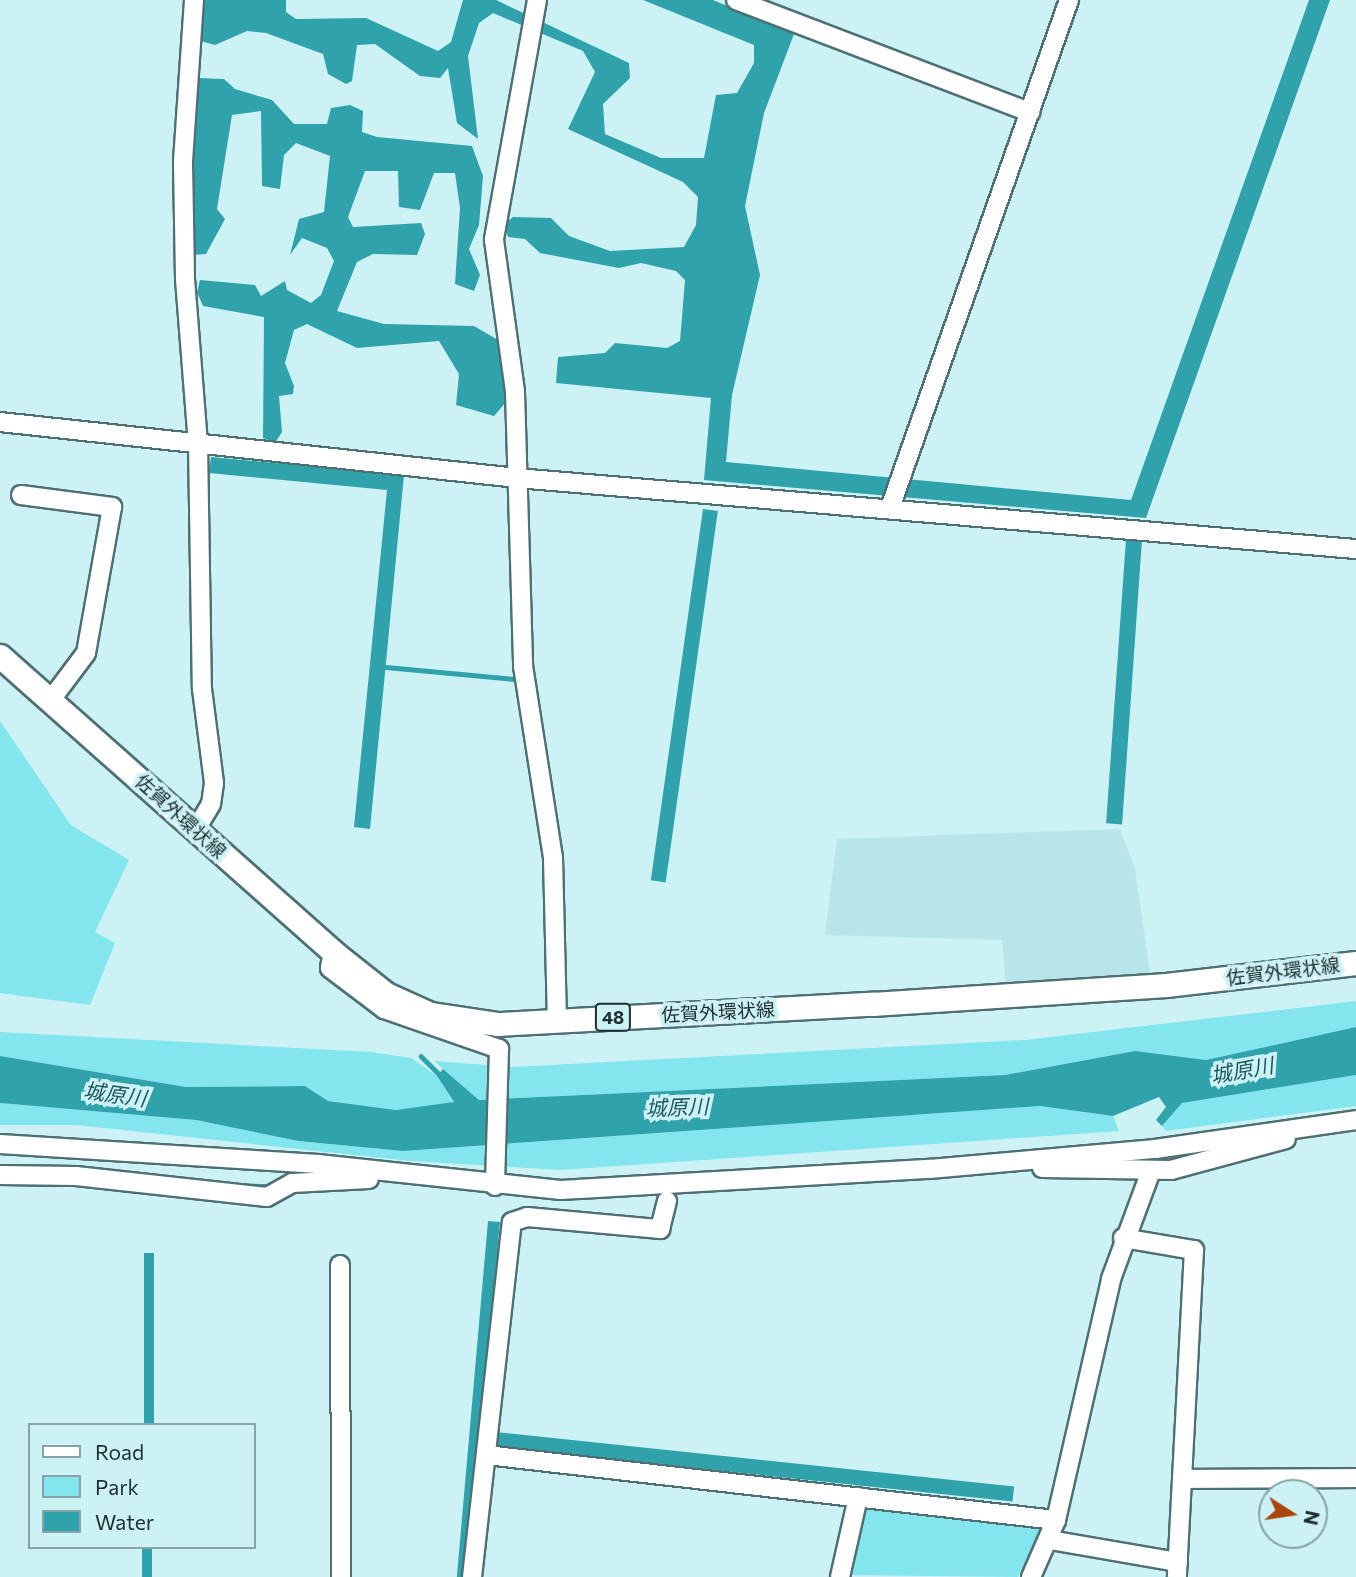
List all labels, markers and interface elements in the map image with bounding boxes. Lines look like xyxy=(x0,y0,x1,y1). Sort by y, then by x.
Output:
street label: 佐賀外環状線 xyxy=(131,769,231,863)
street label: 佐賀外環状線 xyxy=(1225,953,1341,989)
street label: 佐賀外環状線 xyxy=(660,998,776,1026)
road number: 48 xyxy=(594,1002,632,1032)
water label: 城原川 xyxy=(1209,1052,1275,1088)
water label: 城原川 xyxy=(82,1077,148,1111)
water label: 城原川 xyxy=(645,1093,709,1121)
legend xyxy=(28,1423,256,1549)
text: Road xyxy=(95,1439,144,1464)
text: Park xyxy=(95,1474,139,1499)
north arrow xyxy=(1258,1479,1328,1549)
text: Water xyxy=(95,1509,154,1534)
text: N xyxy=(1299,1509,1325,1527)

